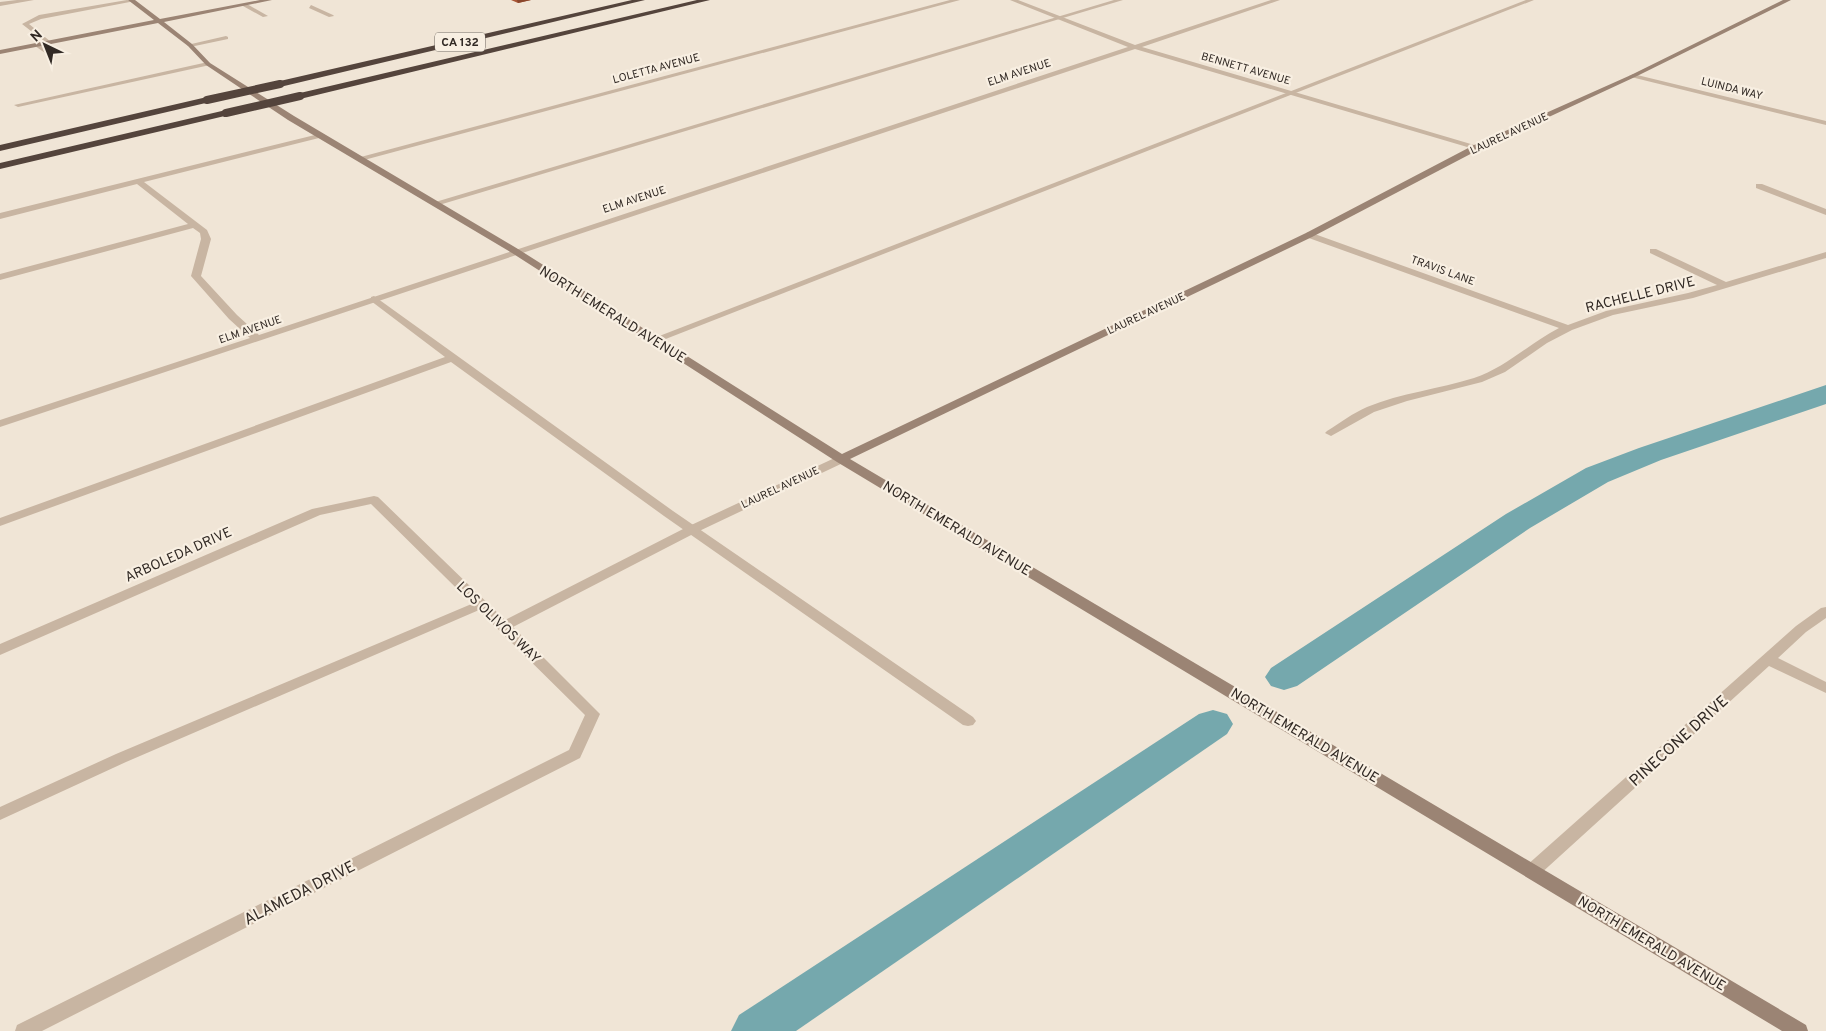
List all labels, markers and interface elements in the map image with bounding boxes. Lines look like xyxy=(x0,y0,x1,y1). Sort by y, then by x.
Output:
north arrow xyxy=(20,20,70,70)
text: N xyxy=(28,27,47,46)
road number: CA 132 xyxy=(435,32,485,52)
street label: BENNETT AVENUE xyxy=(1199,50,1292,88)
street label: LOLETTA AVENUE xyxy=(611,51,701,87)
street label: ELM AVENUE xyxy=(986,56,1053,90)
street label: LUINDA WAY xyxy=(1699,75,1764,103)
street label: LAUREL AVENUE xyxy=(1468,110,1551,158)
street label: ELM AVENUE xyxy=(601,183,668,217)
street label: TRAVIS LANE xyxy=(1409,253,1477,289)
street label: NORTH EMERALD AVENUE xyxy=(536,263,689,367)
street label: RACHELLE DRIVE xyxy=(1584,274,1697,317)
street label: LAUREL AVENUE xyxy=(1105,290,1188,338)
street label: ELM AVENUE xyxy=(217,313,284,347)
street label: LAUREL AVENUE xyxy=(739,464,822,512)
street label: NORTH EMERALD AVENUE xyxy=(879,478,1033,580)
street label: ARBOLEDA DRIVE xyxy=(123,524,235,587)
street label: LOS OLIVOS WAY xyxy=(452,579,544,668)
street label: NORTH EMERALD AVENUE xyxy=(1227,685,1381,787)
street label: PINECONE DRIVE xyxy=(1626,692,1733,791)
street label: ALAMEDA DRIVE xyxy=(241,857,359,930)
street label: NORTH EMERALD AVENUE xyxy=(1574,893,1728,995)

